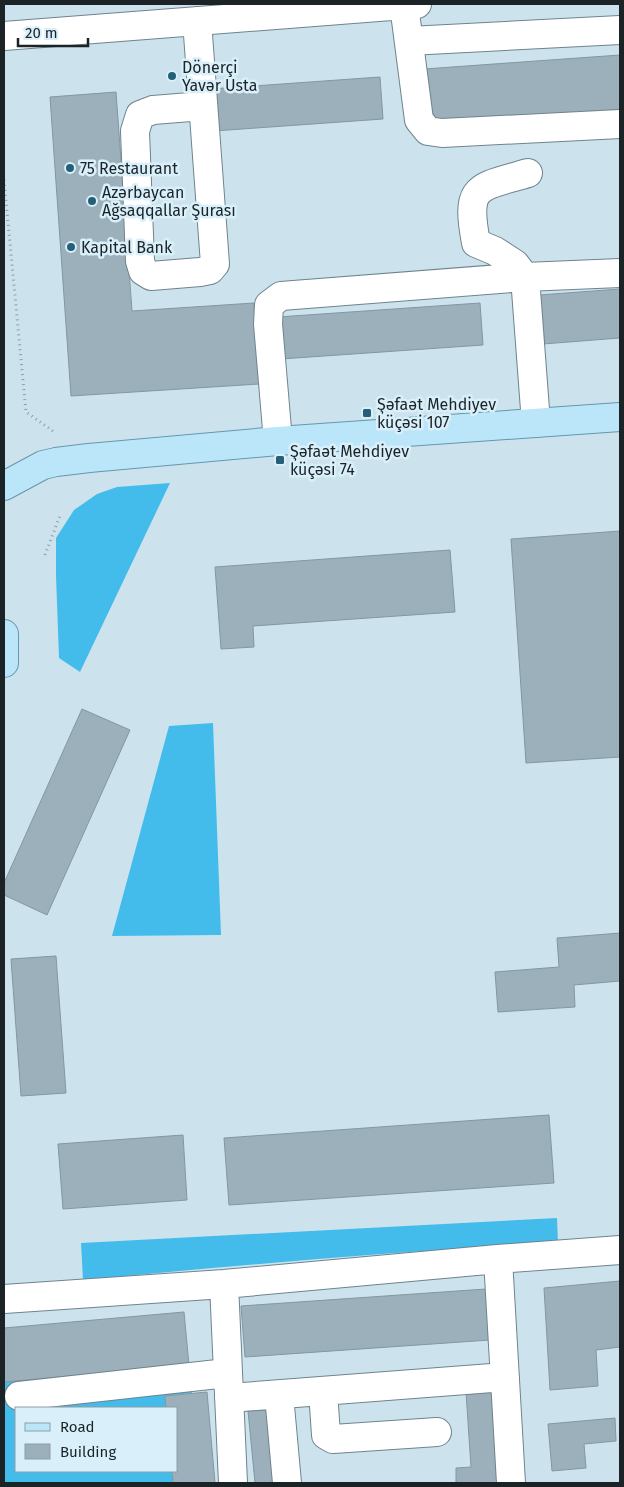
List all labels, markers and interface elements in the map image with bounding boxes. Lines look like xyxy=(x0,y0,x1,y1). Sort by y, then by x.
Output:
scale bar xyxy=(18,15,88,47)
text: 20 m xyxy=(25,24,58,42)
place label: Dönerçi Yavər Usta xyxy=(182,58,257,95)
marker: Dönerçi Yavər Usta xyxy=(166,70,178,82)
place label: 75 Restaurant xyxy=(80,159,178,178)
marker: 75 Restaurant xyxy=(64,162,76,174)
place label: Azərbaycan Ağsaqqallar Şurası xyxy=(102,183,236,221)
marker: Azərbaycan Ağsaqqallar Şurası xyxy=(86,195,98,207)
place label: Kapital Bank xyxy=(81,238,173,257)
marker: Kapital Bank xyxy=(65,241,77,253)
place label: Şəfaət Mehdiyev küçəsi 107 xyxy=(377,395,496,433)
marker: Şəfaət Mehdiyev küçəsi 107 xyxy=(361,407,373,419)
place label: Şəfaət Mehdiyev küçəsi 74 xyxy=(290,442,409,480)
marker: Şəfaət Mehdiyev küçəsi 74 xyxy=(274,454,286,466)
legend xyxy=(15,1407,178,1472)
text: Road xyxy=(60,1418,95,1436)
text: Building xyxy=(60,1443,116,1461)

